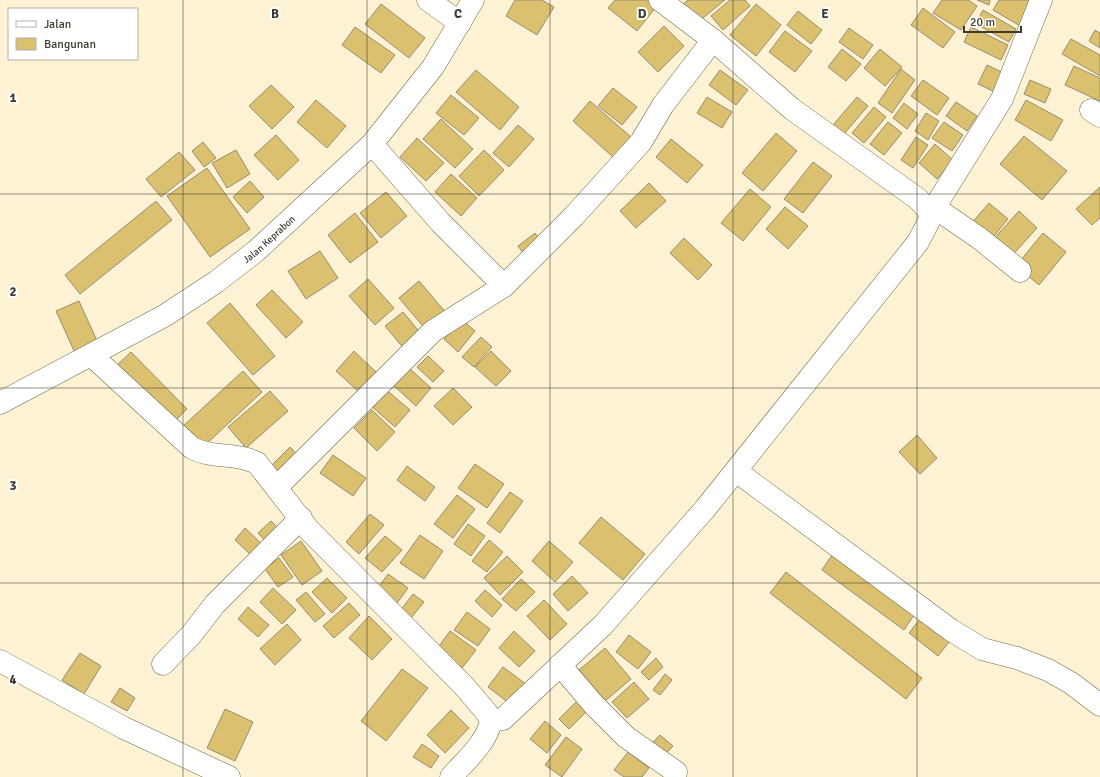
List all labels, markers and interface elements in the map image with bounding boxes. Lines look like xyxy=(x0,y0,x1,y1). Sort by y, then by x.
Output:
text: B xyxy=(271,6,279,22)
text: C xyxy=(454,6,462,22)
text: D xyxy=(638,6,647,22)
text: E xyxy=(821,6,829,22)
legend xyxy=(8,8,138,60)
scale bar xyxy=(964,8,1021,34)
text: 20 m xyxy=(970,15,995,30)
text: Jalan xyxy=(44,17,71,32)
text: Bangunan xyxy=(44,37,96,52)
text: 1 xyxy=(9,90,17,106)
street label: Jalan Keprabon xyxy=(241,213,298,266)
text: 2 xyxy=(9,284,17,300)
text: 3 xyxy=(9,478,17,494)
text: 4 xyxy=(9,672,17,688)

